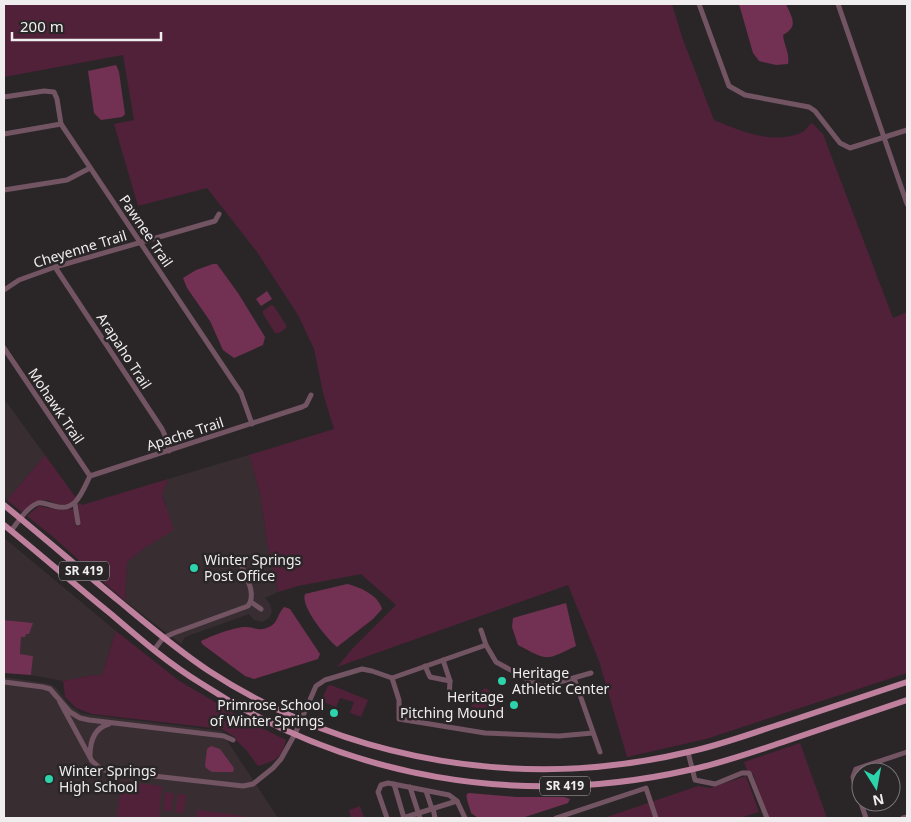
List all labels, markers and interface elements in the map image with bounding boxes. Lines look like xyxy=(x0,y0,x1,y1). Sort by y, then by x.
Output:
scale bar xyxy=(12,10,161,42)
text: 200 m xyxy=(20,16,64,36)
street label: Pawnee Trail xyxy=(115,191,178,270)
street label: Cheyenne Trail xyxy=(31,225,129,272)
street label: Arapaho Trail xyxy=(93,309,156,392)
street label: Mohawk Trail xyxy=(24,364,89,447)
street label: Apache Trail xyxy=(144,412,226,455)
place label: Winter Springs Post Office xyxy=(204,550,302,585)
road number: SR 419 xyxy=(59,562,109,580)
marker: Winter Springs Post Office xyxy=(188,562,200,574)
place label: Heritage Athletic Center xyxy=(512,663,610,698)
marker: Heritage Athletic Center xyxy=(496,675,508,687)
place label: Heritage Pitching Mound xyxy=(400,687,504,722)
place label: Primrose School of Winter Springs xyxy=(210,695,324,730)
marker: Heritage Pitching Mound xyxy=(508,699,520,711)
marker: Primrose School of Winter Springs xyxy=(328,707,340,719)
place label: Winter Springs High School xyxy=(59,761,157,796)
north arrow xyxy=(851,762,901,812)
marker: Winter Springs High School xyxy=(43,773,55,785)
road number: SR 419 xyxy=(540,776,590,796)
text: N xyxy=(871,790,886,811)

